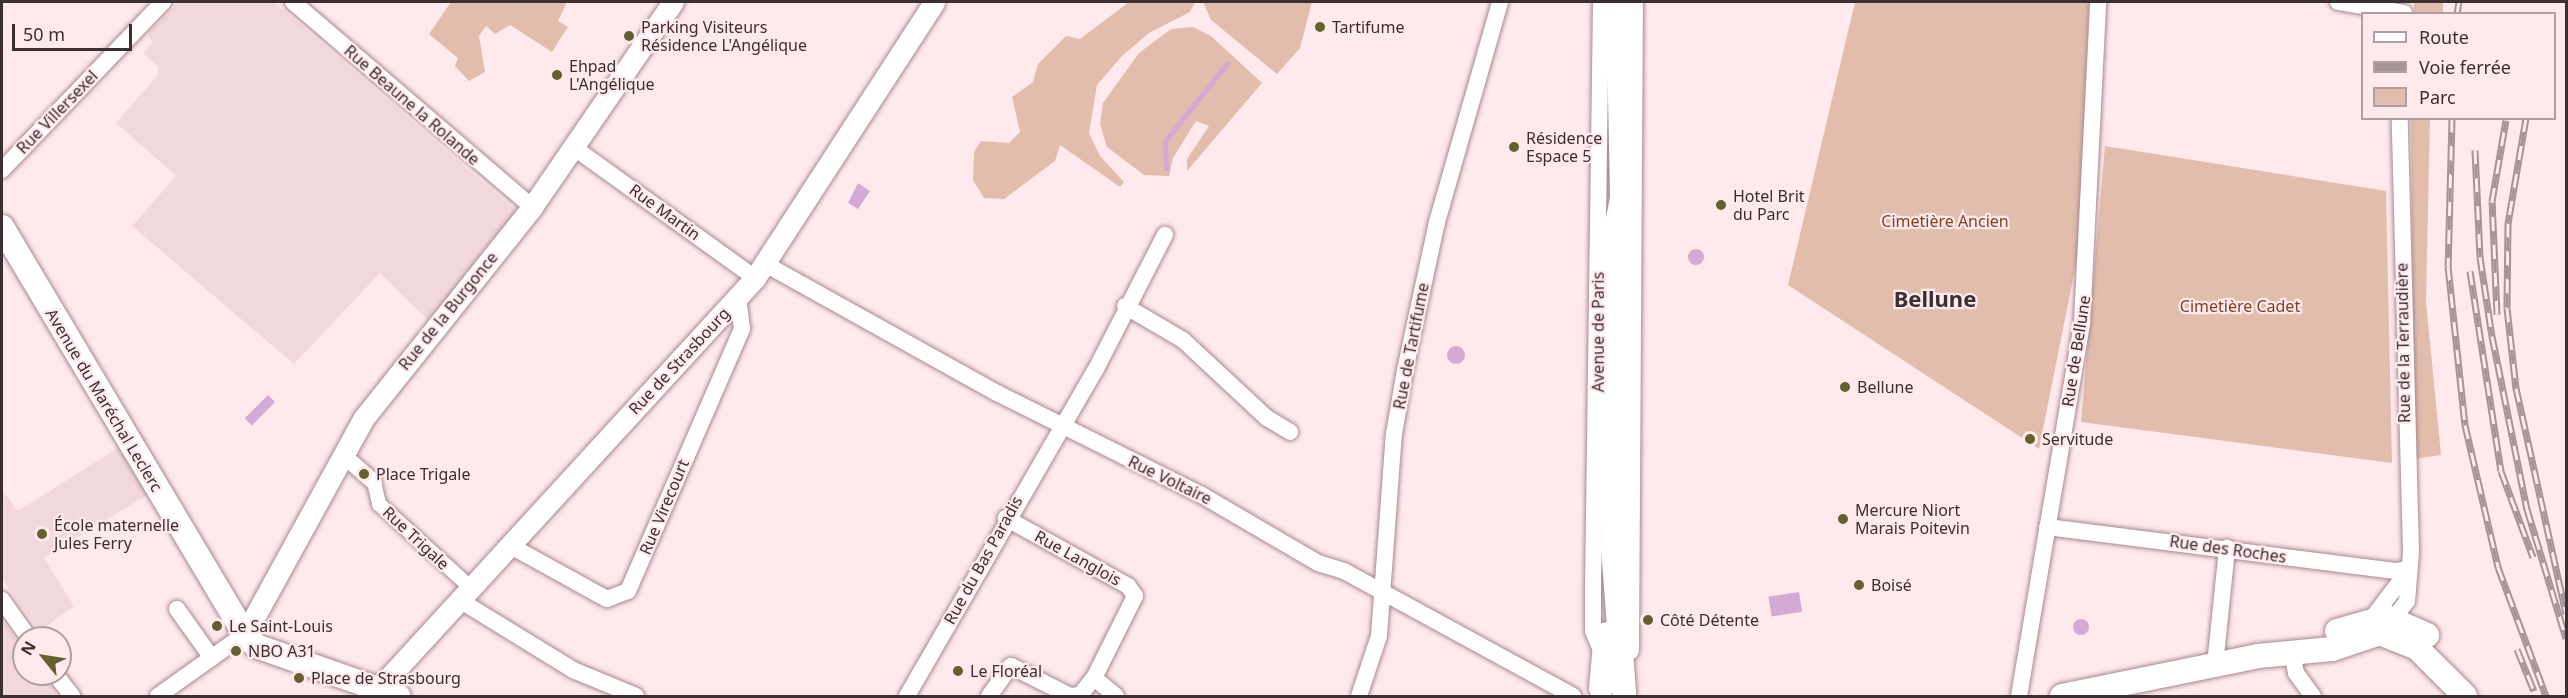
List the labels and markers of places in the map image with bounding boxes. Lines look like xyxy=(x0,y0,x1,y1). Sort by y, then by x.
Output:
place label: Parking Visiteurs Résidence L'Angélique xyxy=(641,17,807,55)
place label: Tartifume xyxy=(1332,17,1404,37)
marker: Tartifume xyxy=(1313,20,1327,34)
marker: Parking Visiteurs Résidence L'Angélique xyxy=(622,29,636,43)
place label: Ehpad L'Angélique xyxy=(569,56,655,94)
marker: Ehpad L'Angélique xyxy=(550,68,564,82)
place label: Résidence Espace 5 xyxy=(1526,128,1602,166)
marker: Résidence Espace 5 xyxy=(1507,140,1521,154)
place label: Hotel Brit du Parc xyxy=(1733,186,1805,224)
marker: Hotel Brit du Parc xyxy=(1714,198,1728,212)
place label: Bellune xyxy=(1857,377,1913,397)
marker: Bellune xyxy=(1838,380,1852,394)
place label: Servitude xyxy=(2042,429,2113,449)
marker: Servitude xyxy=(2023,432,2037,446)
place label: Place Trigale xyxy=(376,464,470,484)
marker: Place Trigale xyxy=(357,467,371,481)
place label: Mercure Niort Marais Poitevin xyxy=(1855,500,1970,538)
marker: Mercure Niort Marais Poitevin xyxy=(1836,512,1850,526)
place label: École maternelle Jules Ferry xyxy=(54,515,179,553)
marker: École maternelle Jules Ferry xyxy=(35,527,49,541)
place label: Boisé xyxy=(1871,575,1912,595)
marker: Boisé xyxy=(1852,578,1866,592)
place label: Côté Détente xyxy=(1660,610,1759,630)
marker: Côté Détente xyxy=(1641,613,1655,627)
place label: Le Saint-Louis xyxy=(229,616,333,636)
marker: Le Saint-Louis xyxy=(210,619,224,633)
place label: NBO A31 xyxy=(248,641,316,661)
marker: NBO A31 xyxy=(229,644,243,658)
place label: Le Floréal xyxy=(970,661,1042,681)
marker: Le Floréal xyxy=(951,664,965,678)
place label: Place de Strasbourg xyxy=(311,668,461,688)
marker: Place de Strasbourg xyxy=(292,671,306,685)

